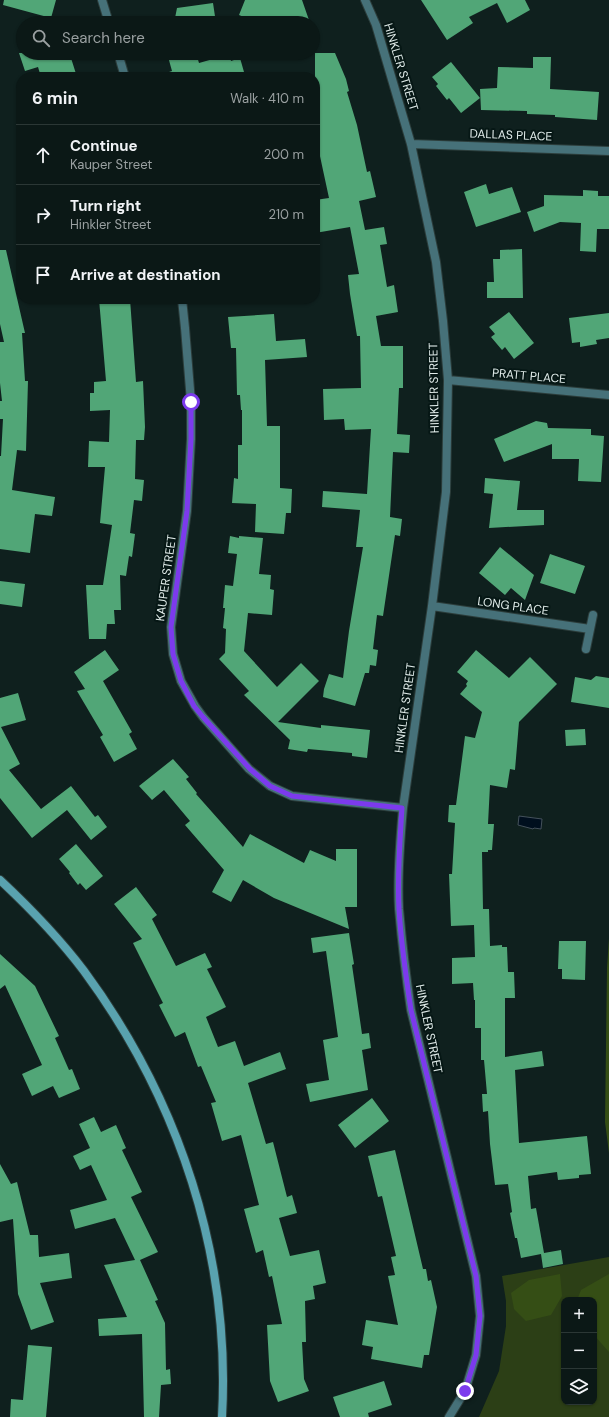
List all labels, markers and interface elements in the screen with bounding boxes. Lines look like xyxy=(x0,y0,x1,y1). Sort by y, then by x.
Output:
search box xyxy=(16,16,320,60)
street label: HINKLER STREET xyxy=(380,21,422,113)
icon: search xyxy=(30,27,52,49)
text: Search here xyxy=(62,28,145,48)
text: 6 min xyxy=(32,87,78,109)
text: Walk · 410 m xyxy=(230,90,304,107)
street label: DALLAS PLACE xyxy=(469,126,553,144)
text: Continue xyxy=(70,136,138,156)
icon: ahead xyxy=(32,144,54,166)
text: 200 m xyxy=(264,146,304,163)
text: Kauper Street xyxy=(70,156,152,173)
text: Turn right xyxy=(70,196,141,216)
icon: right xyxy=(32,204,54,226)
text: 210 m xyxy=(269,206,304,223)
text: Hinkler Street xyxy=(70,216,151,233)
icon: arrive xyxy=(32,264,54,286)
text: Arrive at destination xyxy=(70,265,221,285)
street label: HINKLER STREET xyxy=(425,342,443,433)
street label: PRATT PLACE xyxy=(491,365,567,387)
route start xyxy=(182,393,200,411)
street label: KAUPER STREET xyxy=(152,533,180,622)
street label: LONG PLACE xyxy=(476,593,550,619)
street label: HINKLER STREET xyxy=(391,662,419,754)
street label: HINKLER STREET xyxy=(412,983,446,1075)
map controls xyxy=(561,1297,597,1405)
button: + xyxy=(561,1297,597,1333)
button: − xyxy=(561,1333,597,1369)
button: layers xyxy=(561,1369,597,1405)
route end xyxy=(456,1382,474,1400)

